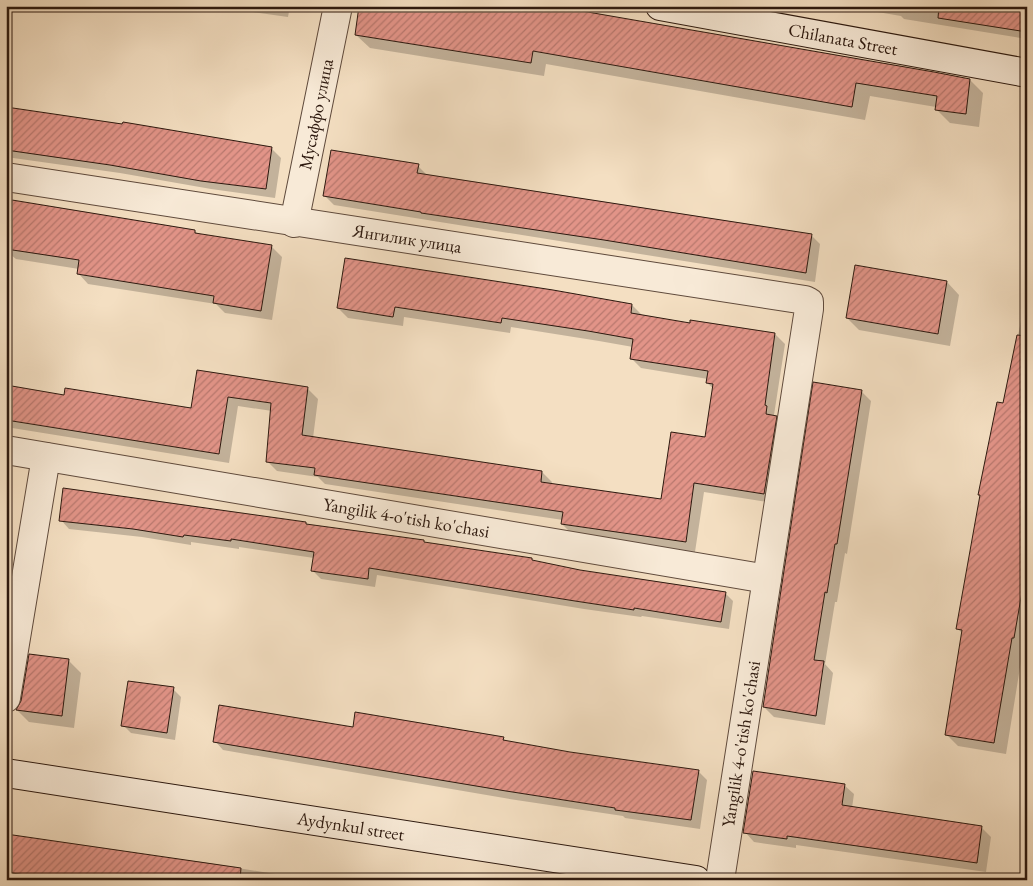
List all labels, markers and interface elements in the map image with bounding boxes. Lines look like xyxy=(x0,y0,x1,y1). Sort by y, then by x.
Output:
street label: Chilanata Street xyxy=(787,18,900,60)
street label: Мусаффо улица xyxy=(293,56,338,172)
street label: Янгилик улица xyxy=(350,218,464,258)
street label: Yangilik 4-o'tish ko'chasi xyxy=(321,492,492,543)
street label: Yangilik 4-o'tish ko'chasi xyxy=(716,659,765,829)
street label: Aydynkul street xyxy=(295,806,406,846)

